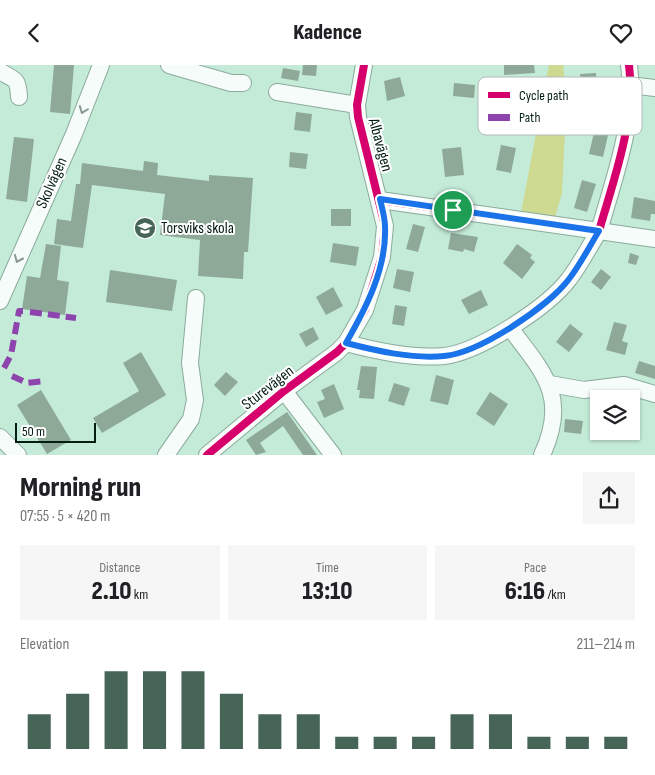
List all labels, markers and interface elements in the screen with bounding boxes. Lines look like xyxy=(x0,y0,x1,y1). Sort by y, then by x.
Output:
icon: back xyxy=(20,19,48,47)
text: Kadence xyxy=(293,19,362,46)
icon: heart xyxy=(607,19,635,47)
legend xyxy=(478,77,642,135)
text: Cycle path xyxy=(519,87,569,104)
one-way arrow xyxy=(79,106,89,114)
text: Path xyxy=(519,109,540,126)
street label: Albavägen xyxy=(364,115,396,174)
street label: Skolvägen xyxy=(32,154,72,212)
pin xyxy=(432,189,474,231)
icon: arrive xyxy=(439,196,467,224)
school or university icon: Torsviks skola xyxy=(133,216,157,240)
place label: Torsviks skola xyxy=(161,219,234,238)
one-way arrow xyxy=(14,254,25,263)
street label: Sturevägen xyxy=(238,362,298,414)
map controls xyxy=(590,390,640,440)
button: layers xyxy=(590,390,640,440)
scale bar xyxy=(15,420,96,443)
text: 50 m xyxy=(22,423,45,440)
text: Morning run xyxy=(20,471,141,504)
button: share xyxy=(583,472,635,524)
text: 07:55 · 5 × 420 m xyxy=(20,507,110,526)
text: Distance xyxy=(99,559,140,576)
text: Time xyxy=(316,559,339,576)
text: Pace xyxy=(524,559,546,576)
text: 2.10 xyxy=(92,576,132,607)
text: 13:10 xyxy=(302,576,353,607)
text: 6:16 xyxy=(505,576,545,607)
text: km xyxy=(132,586,148,603)
text: /km xyxy=(545,586,566,603)
text: Elevation xyxy=(20,635,69,654)
text: 211–214 m xyxy=(577,635,635,654)

